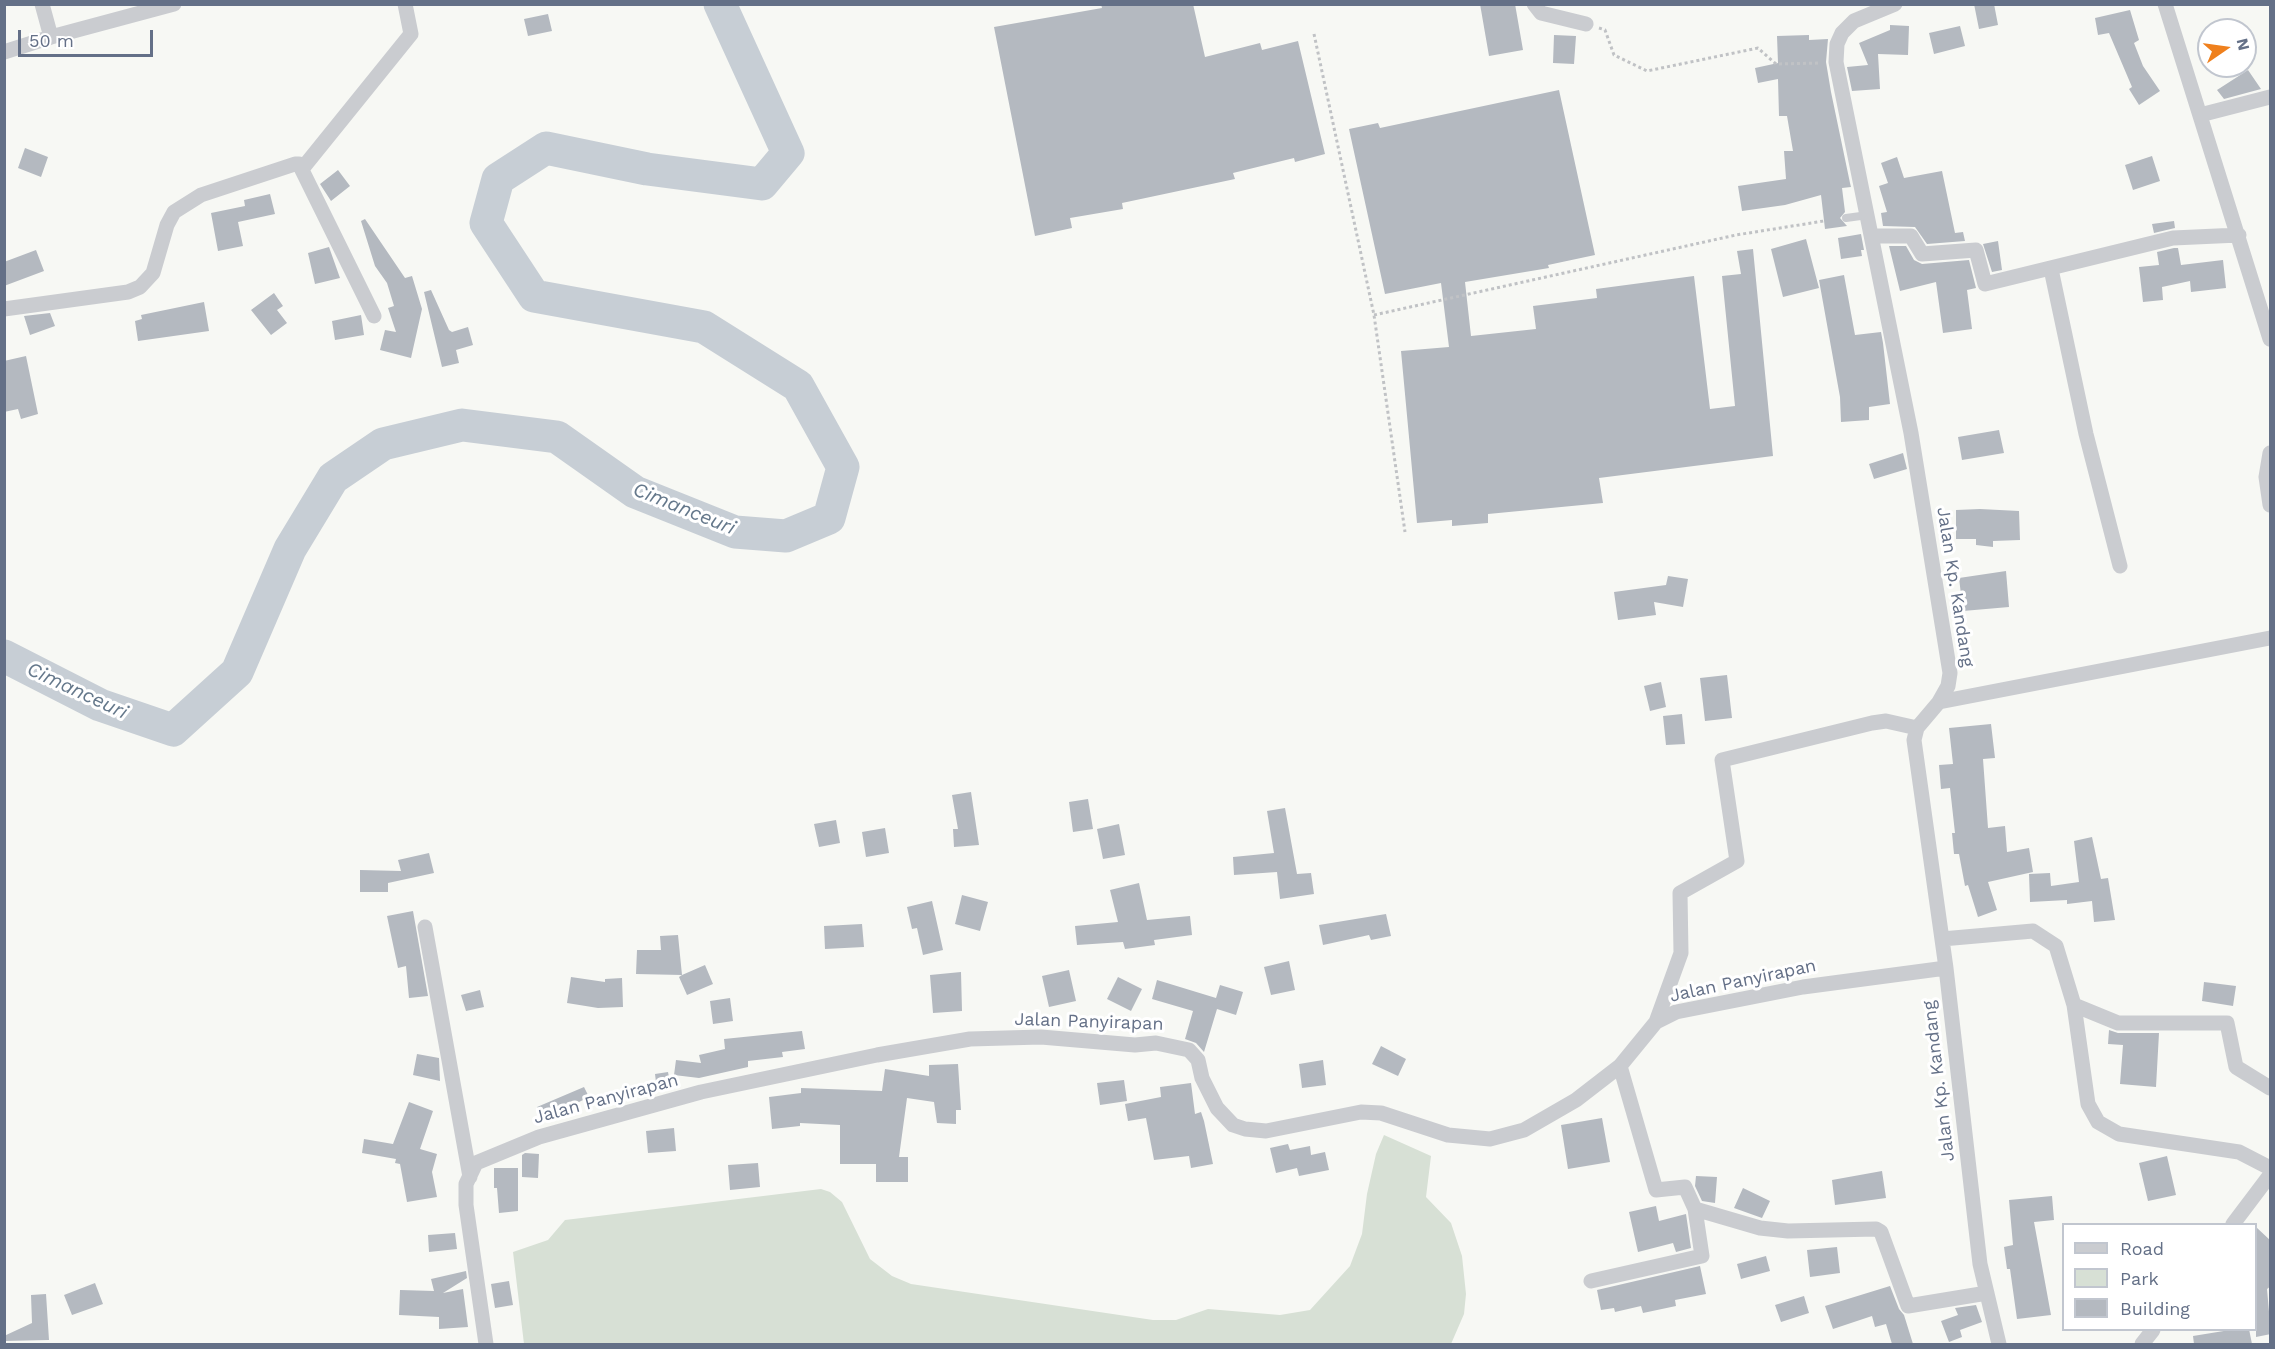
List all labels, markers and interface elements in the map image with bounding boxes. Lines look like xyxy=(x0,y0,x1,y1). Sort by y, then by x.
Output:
scale bar xyxy=(21,18,156,56)
north arrow xyxy=(2197,18,2257,78)
text: 50 m xyxy=(29,30,74,51)
text: N xyxy=(2232,36,2254,52)
water label: Cimanceuri xyxy=(629,478,739,540)
street label: Jalan Kp. Kandang xyxy=(1932,505,1978,669)
water label: Cimanceuri xyxy=(23,657,131,725)
street label: Jalan Panyirapan xyxy=(1668,955,1818,1007)
street label: Jalan Kp. Kandang xyxy=(1918,999,1960,1163)
street label: Jalan Panyirapan xyxy=(1014,1009,1164,1035)
street label: Jalan Panyirapan xyxy=(531,1069,681,1129)
legend xyxy=(2062,1223,2257,1331)
text: Road xyxy=(2120,1238,2164,1259)
text: Park xyxy=(2120,1268,2159,1289)
text: Building xyxy=(2120,1298,2190,1319)

